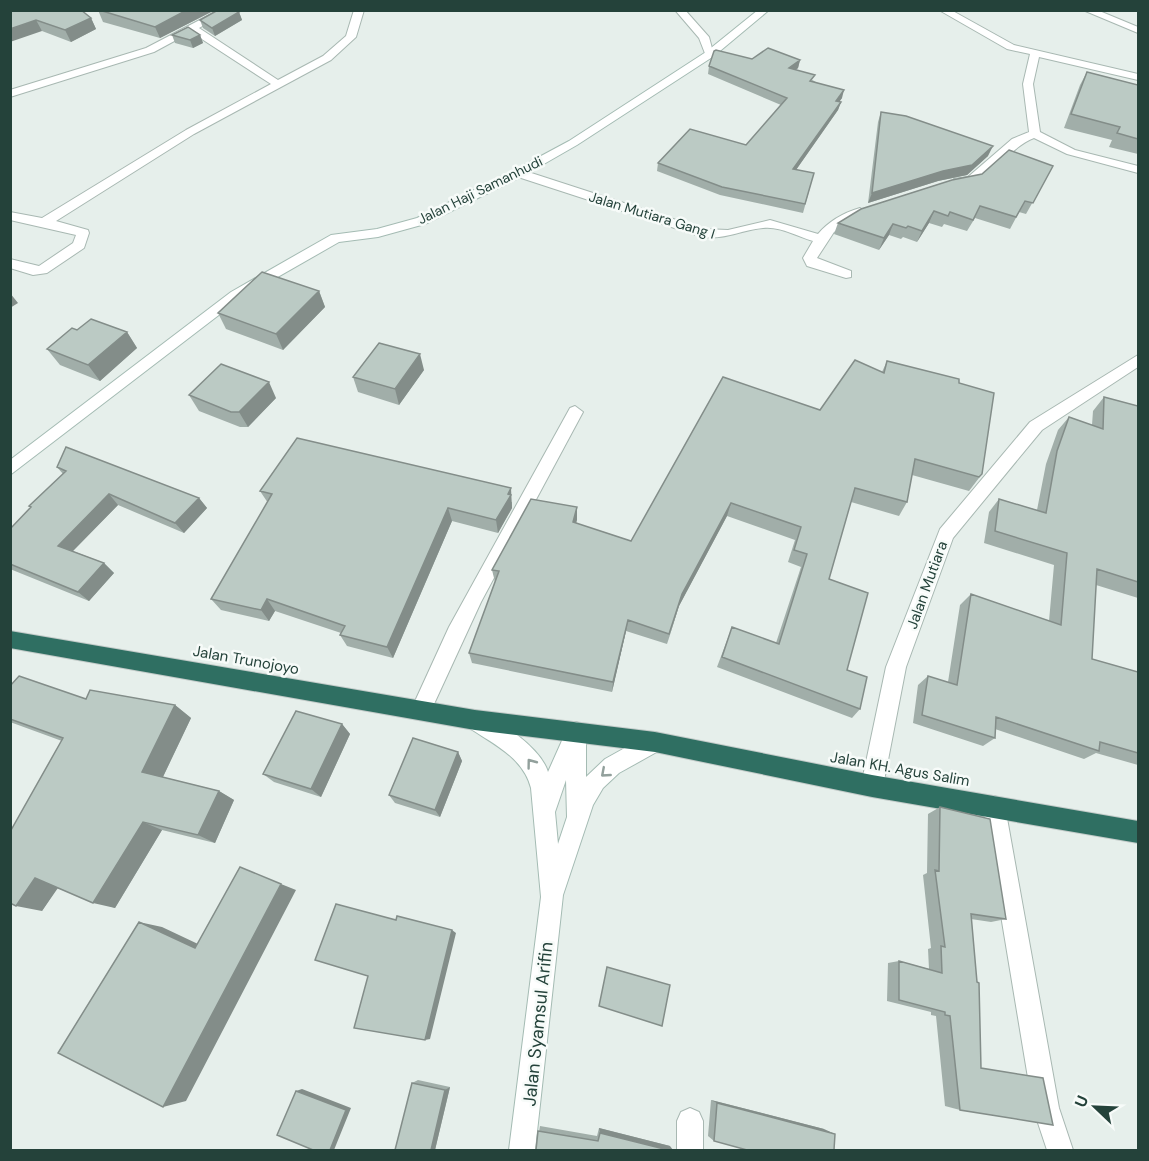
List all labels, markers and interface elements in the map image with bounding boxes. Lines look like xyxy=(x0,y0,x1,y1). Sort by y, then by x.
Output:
street label: Jalan Haji Samanhudi xyxy=(415,152,545,228)
street label: Jalan Mutiara Gang I xyxy=(587,187,717,243)
street label: Jalan Mutiara xyxy=(902,538,952,632)
street label: Jalan Trunojoyo xyxy=(191,641,301,679)
street label: Jalan KH. Agus Salim xyxy=(829,747,971,791)
one-way arrow xyxy=(527,759,538,770)
one-way arrow xyxy=(601,765,612,776)
street label: Jalan Syamsul Arifin xyxy=(517,941,559,1107)
north arrow xyxy=(1065,1077,1125,1137)
text: U xyxy=(1070,1092,1093,1110)

